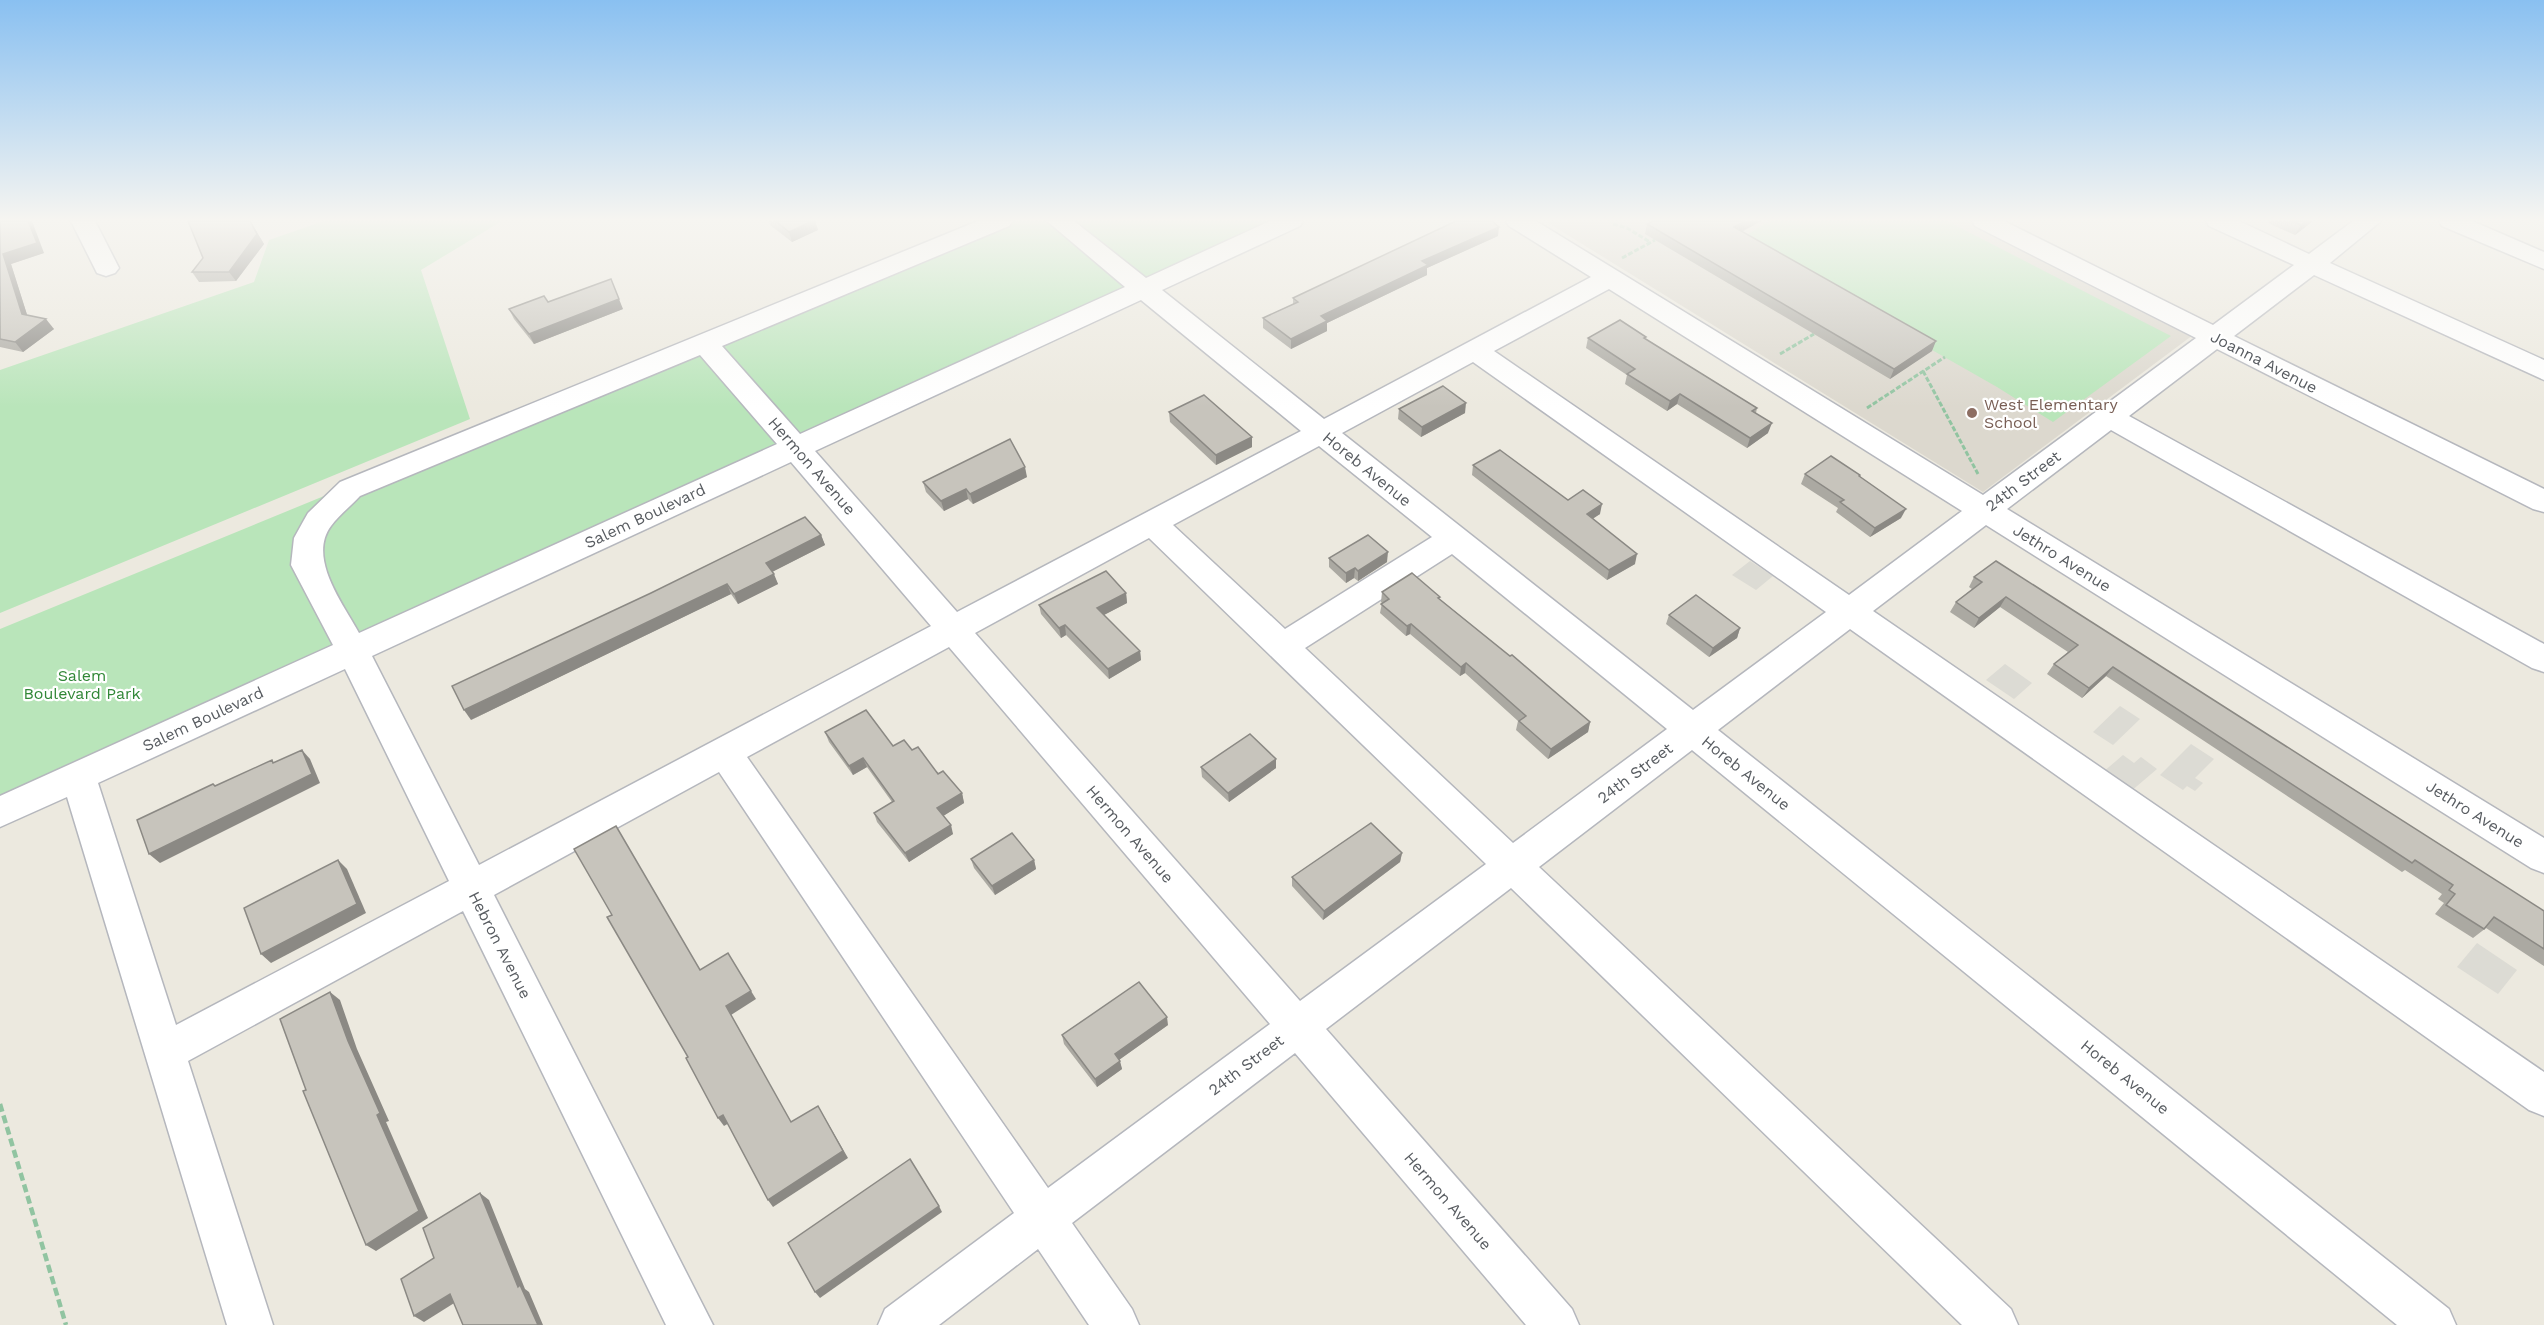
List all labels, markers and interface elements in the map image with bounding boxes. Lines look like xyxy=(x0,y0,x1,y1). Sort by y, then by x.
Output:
street label: Joanna Avenue xyxy=(2207,327,2321,397)
place label: West Elementary School xyxy=(1984,395,2119,432)
marker: West Elementary School xyxy=(1965,406,1979,420)
street label: Hermon Avenue xyxy=(764,413,860,519)
street label: Horeb Avenue xyxy=(1319,428,1415,510)
street label: 24th Street xyxy=(1982,447,2064,515)
street label: Salem Boulevard xyxy=(581,480,709,552)
street label: Jethro Avenue xyxy=(2010,520,2114,596)
park label: Salem Boulevard Park xyxy=(23,666,141,703)
street label: Salem Boulevard xyxy=(139,683,267,755)
street label: Horeb Avenue xyxy=(1698,732,1794,814)
street label: 24th Street xyxy=(1594,739,1676,807)
street label: Jethro Avenue xyxy=(2423,776,2527,852)
street label: Hermon Avenue xyxy=(1082,781,1178,887)
street label: Hebron Avenue xyxy=(465,888,535,1002)
street label: 24th Street xyxy=(1205,1031,1287,1099)
street label: Horeb Avenue xyxy=(2077,1036,2173,1118)
street label: Hermon Avenue xyxy=(1400,1148,1496,1254)

